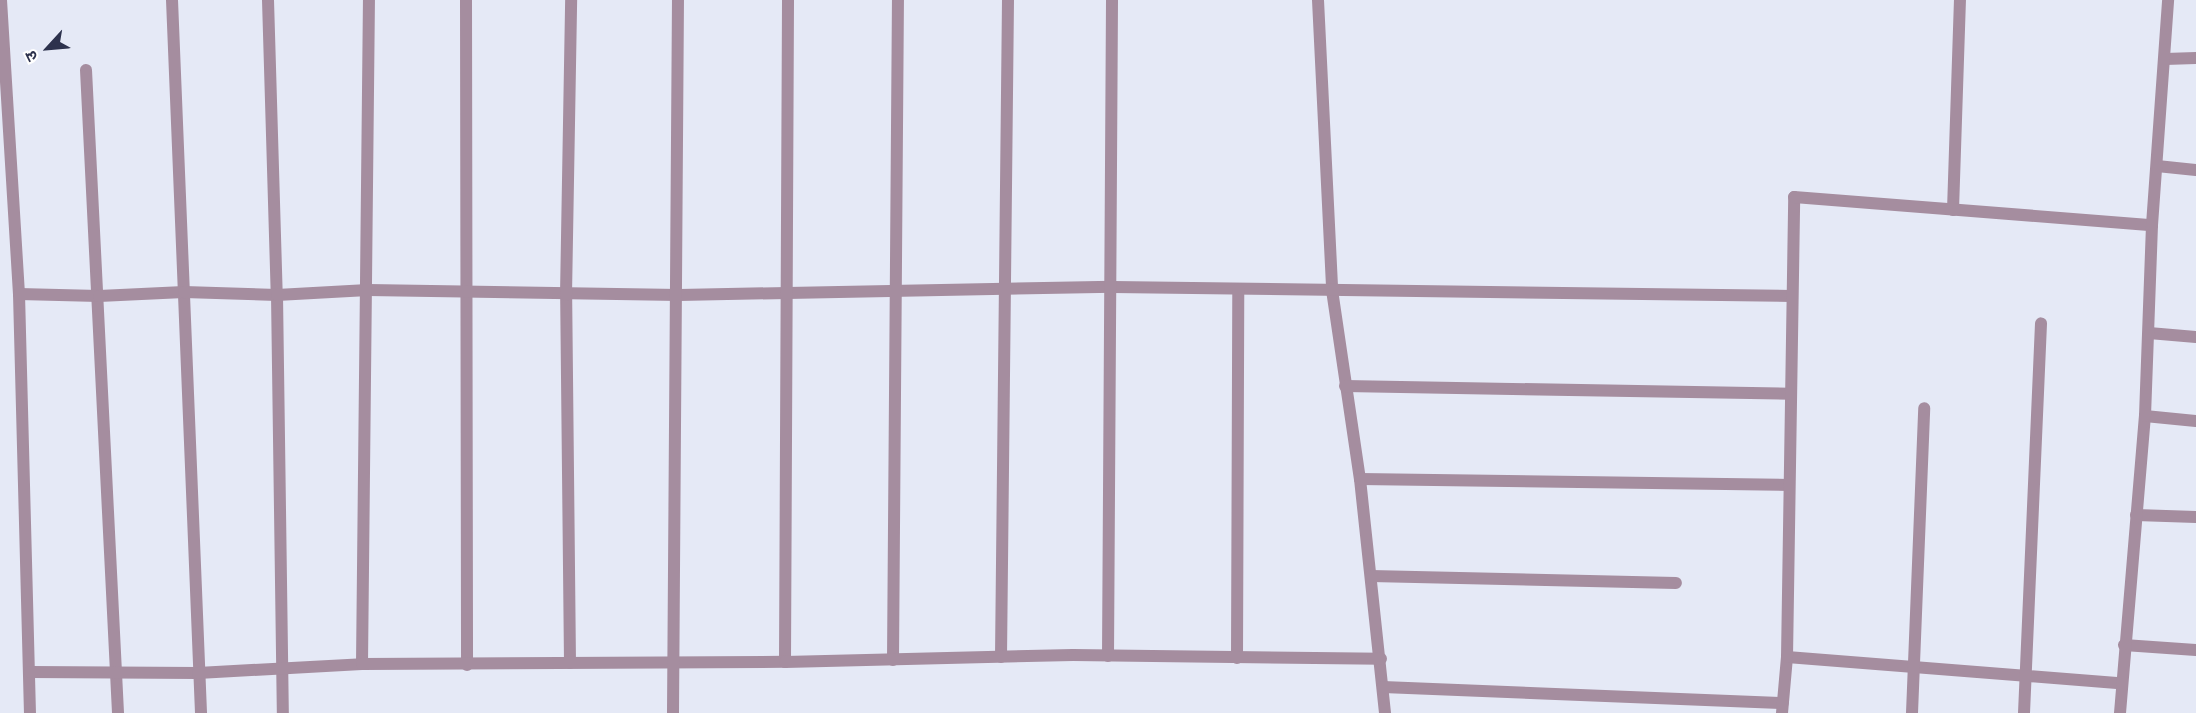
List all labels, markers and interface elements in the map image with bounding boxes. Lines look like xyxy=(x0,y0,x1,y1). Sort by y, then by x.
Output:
north arrow xyxy=(18,18,78,78)
text: उ xyxy=(22,48,41,64)

